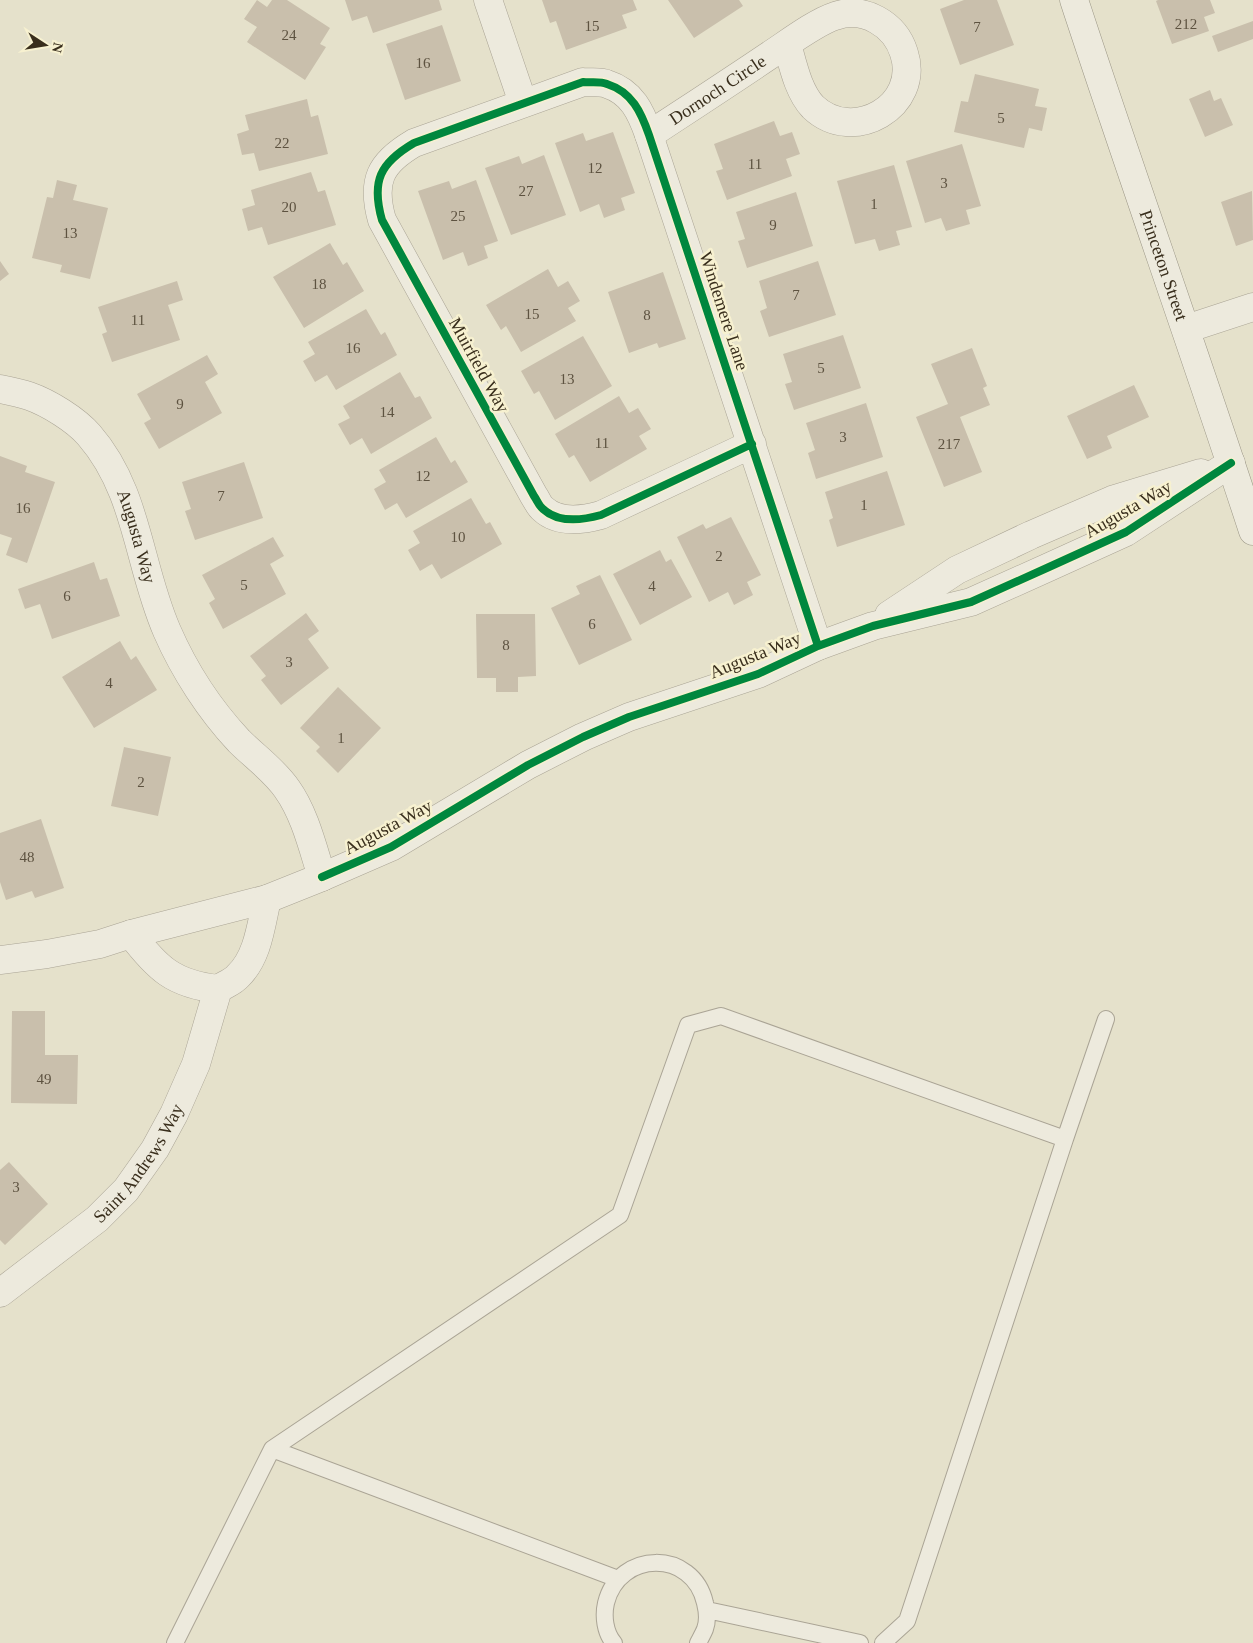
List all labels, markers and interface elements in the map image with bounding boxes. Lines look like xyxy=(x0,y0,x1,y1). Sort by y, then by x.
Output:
house number: 212 xyxy=(1175,16,1197,32)
house number: 15 xyxy=(585,18,600,34)
house number: 7 xyxy=(973,19,981,35)
north arrow xyxy=(20,20,70,70)
house number: 24 xyxy=(282,27,297,43)
text: N xyxy=(49,41,66,54)
street label: Dornoch Circle xyxy=(666,51,770,129)
house number: 16 xyxy=(416,55,431,71)
house number: 5 xyxy=(997,110,1005,126)
house number: 22 xyxy=(275,135,290,151)
house number: 11 xyxy=(748,156,762,172)
house number: 12 xyxy=(588,160,603,176)
house number: 3 xyxy=(940,175,948,191)
house number: 27 xyxy=(519,183,534,199)
house number: 1 xyxy=(870,196,878,212)
house number: 20 xyxy=(282,199,297,215)
street label: Princeton Street xyxy=(1135,207,1192,323)
house number: 25 xyxy=(451,208,466,224)
house number: 9 xyxy=(769,217,777,233)
house number: 13 xyxy=(63,225,78,241)
street label: Windemere Lane xyxy=(695,249,753,373)
house number: 18 xyxy=(312,276,327,292)
house number: 7 xyxy=(792,287,800,303)
house number: 15 xyxy=(525,306,540,322)
house number: 8 xyxy=(643,307,651,323)
house number: 11 xyxy=(131,312,145,328)
street label: Muirfield Way xyxy=(445,314,513,416)
house number: 16 xyxy=(346,340,361,356)
house number: 5 xyxy=(817,360,825,376)
house number: 13 xyxy=(560,371,575,387)
house number: 9 xyxy=(176,396,184,412)
house number: 14 xyxy=(380,404,395,420)
house number: 3 xyxy=(839,429,847,445)
house number: 11 xyxy=(595,435,609,451)
house number: 217 xyxy=(938,436,961,452)
house number: 12 xyxy=(416,468,431,484)
street label: Augusta Way xyxy=(1081,476,1175,542)
street label: Augusta Way xyxy=(113,486,160,585)
house number: 7 xyxy=(217,488,225,504)
house number: 1 xyxy=(860,497,868,513)
house number: 16 xyxy=(16,500,31,516)
house number: 10 xyxy=(451,529,466,545)
house number: 2 xyxy=(715,548,723,564)
house number: 5 xyxy=(240,577,248,593)
house number: 4 xyxy=(648,578,656,594)
house number: 6 xyxy=(63,588,71,604)
house number: 6 xyxy=(588,616,596,632)
street label: Augusta Way xyxy=(706,628,804,682)
house number: 8 xyxy=(502,637,510,653)
house number: 3 xyxy=(285,654,293,670)
house number: 4 xyxy=(105,675,113,691)
house number: 1 xyxy=(337,730,345,746)
house number: 2 xyxy=(137,774,145,790)
street label: Augusta Way xyxy=(341,795,435,859)
house number: 48 xyxy=(20,849,35,865)
house number: 49 xyxy=(37,1071,52,1087)
street label: Saint Andrews Way xyxy=(89,1101,187,1227)
house number: 3 xyxy=(12,1179,20,1195)

